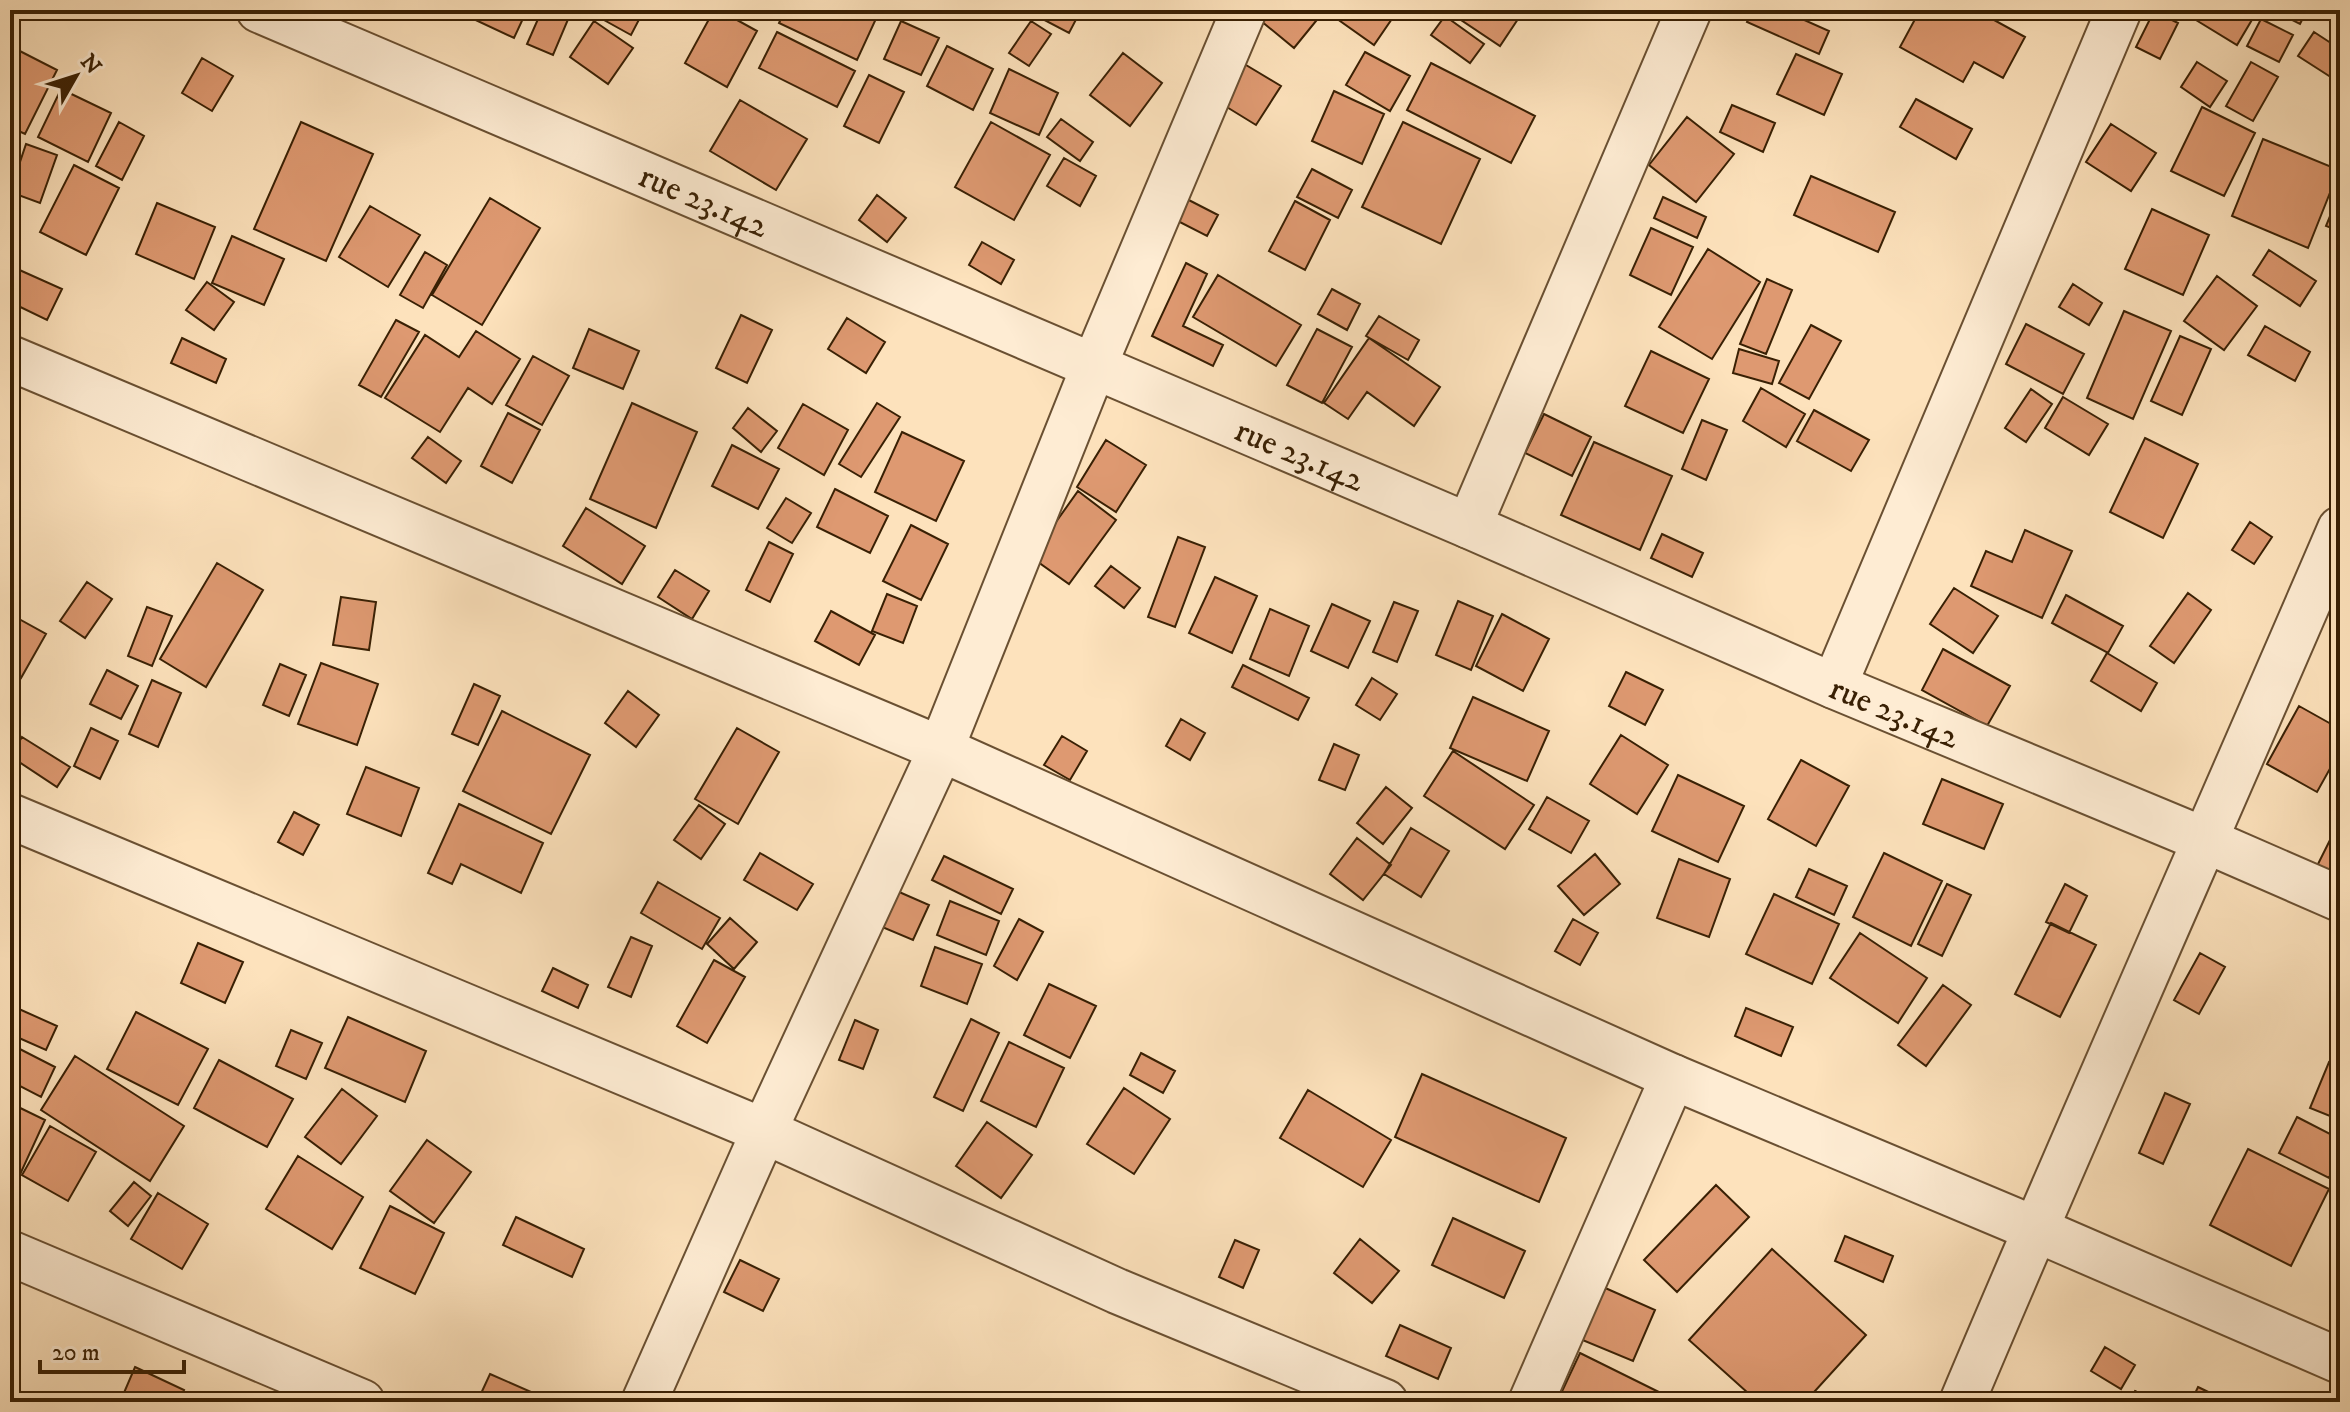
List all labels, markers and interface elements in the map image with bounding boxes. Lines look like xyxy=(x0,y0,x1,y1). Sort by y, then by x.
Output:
north arrow xyxy=(36,36,116,116)
text: N xyxy=(74,49,107,80)
street label: rue 23.142 xyxy=(632,156,775,248)
street label: rue 23.142 xyxy=(1228,410,1371,502)
street label: rue 23.142 xyxy=(1823,668,1966,759)
scale bar xyxy=(40,1324,184,1374)
text: 20 m xyxy=(52,1338,100,1368)

